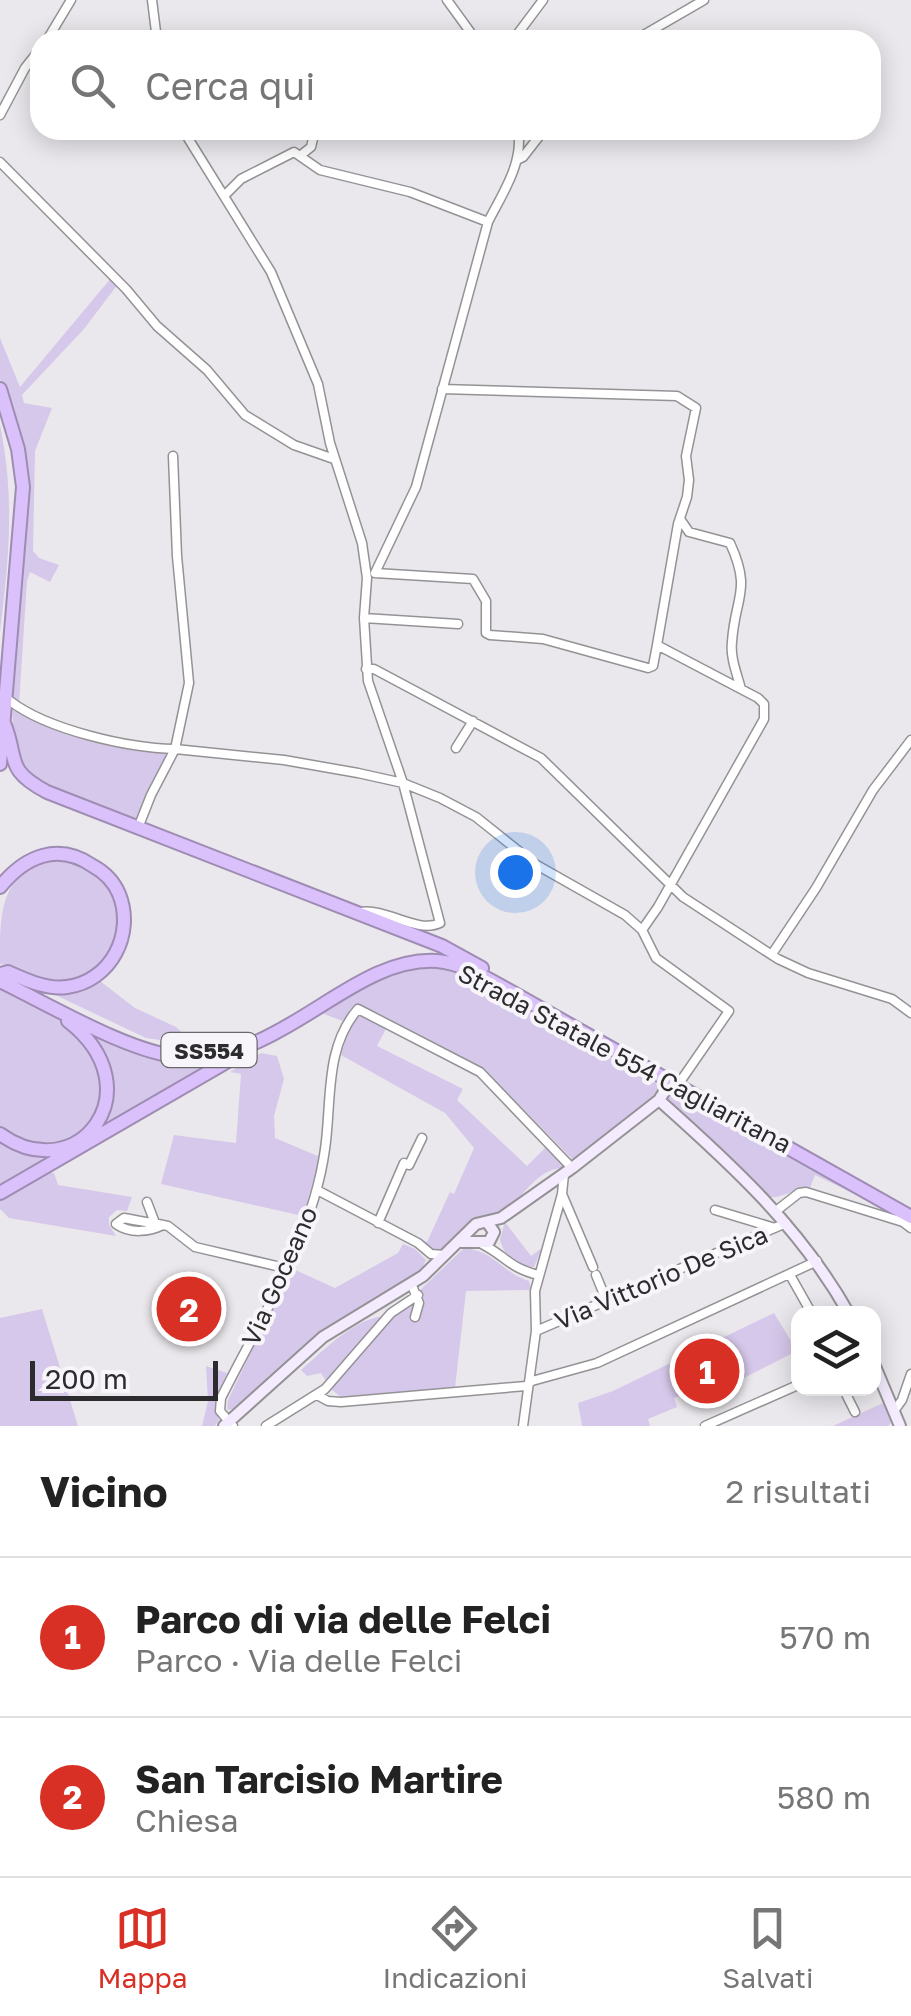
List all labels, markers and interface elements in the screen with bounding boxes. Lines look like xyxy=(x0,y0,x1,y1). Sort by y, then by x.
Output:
search box xyxy=(30,30,881,140)
icon: search xyxy=(65,58,120,113)
text: Cerca qui xyxy=(145,63,316,108)
your location xyxy=(490,847,541,898)
street label: Strada Statale 554 Cagliaritana xyxy=(453,957,797,1159)
road number: SS554 xyxy=(162,1033,256,1067)
street label: Via Goceano xyxy=(235,1202,323,1350)
street label: Via Vittorio De Sica xyxy=(550,1218,772,1336)
pin: 2 xyxy=(156,1272,222,1346)
map controls xyxy=(791,1306,881,1396)
button: layers xyxy=(791,1306,881,1396)
pin: 1 xyxy=(674,1334,740,1408)
scale bar xyxy=(30,1356,218,1400)
text: 200 m xyxy=(45,1362,128,1395)
text: Vicino xyxy=(40,1466,168,1516)
text: 2 risultati xyxy=(726,1472,871,1510)
text: Parco di via delle Felci xyxy=(135,1596,551,1641)
text: 1 xyxy=(64,1618,81,1656)
text: 570 m xyxy=(779,1618,871,1656)
text: Parco · Via delle Felci xyxy=(135,1641,462,1679)
text: San Tarcisio Martire xyxy=(135,1756,503,1801)
text: 2 xyxy=(63,1778,82,1816)
text: 580 m xyxy=(777,1778,871,1816)
text: Chiesa xyxy=(135,1801,239,1839)
tab: Mappa xyxy=(97,1901,188,1994)
tab: Indicazioni xyxy=(382,1901,528,1994)
tab: Salvati xyxy=(722,1901,814,1994)

